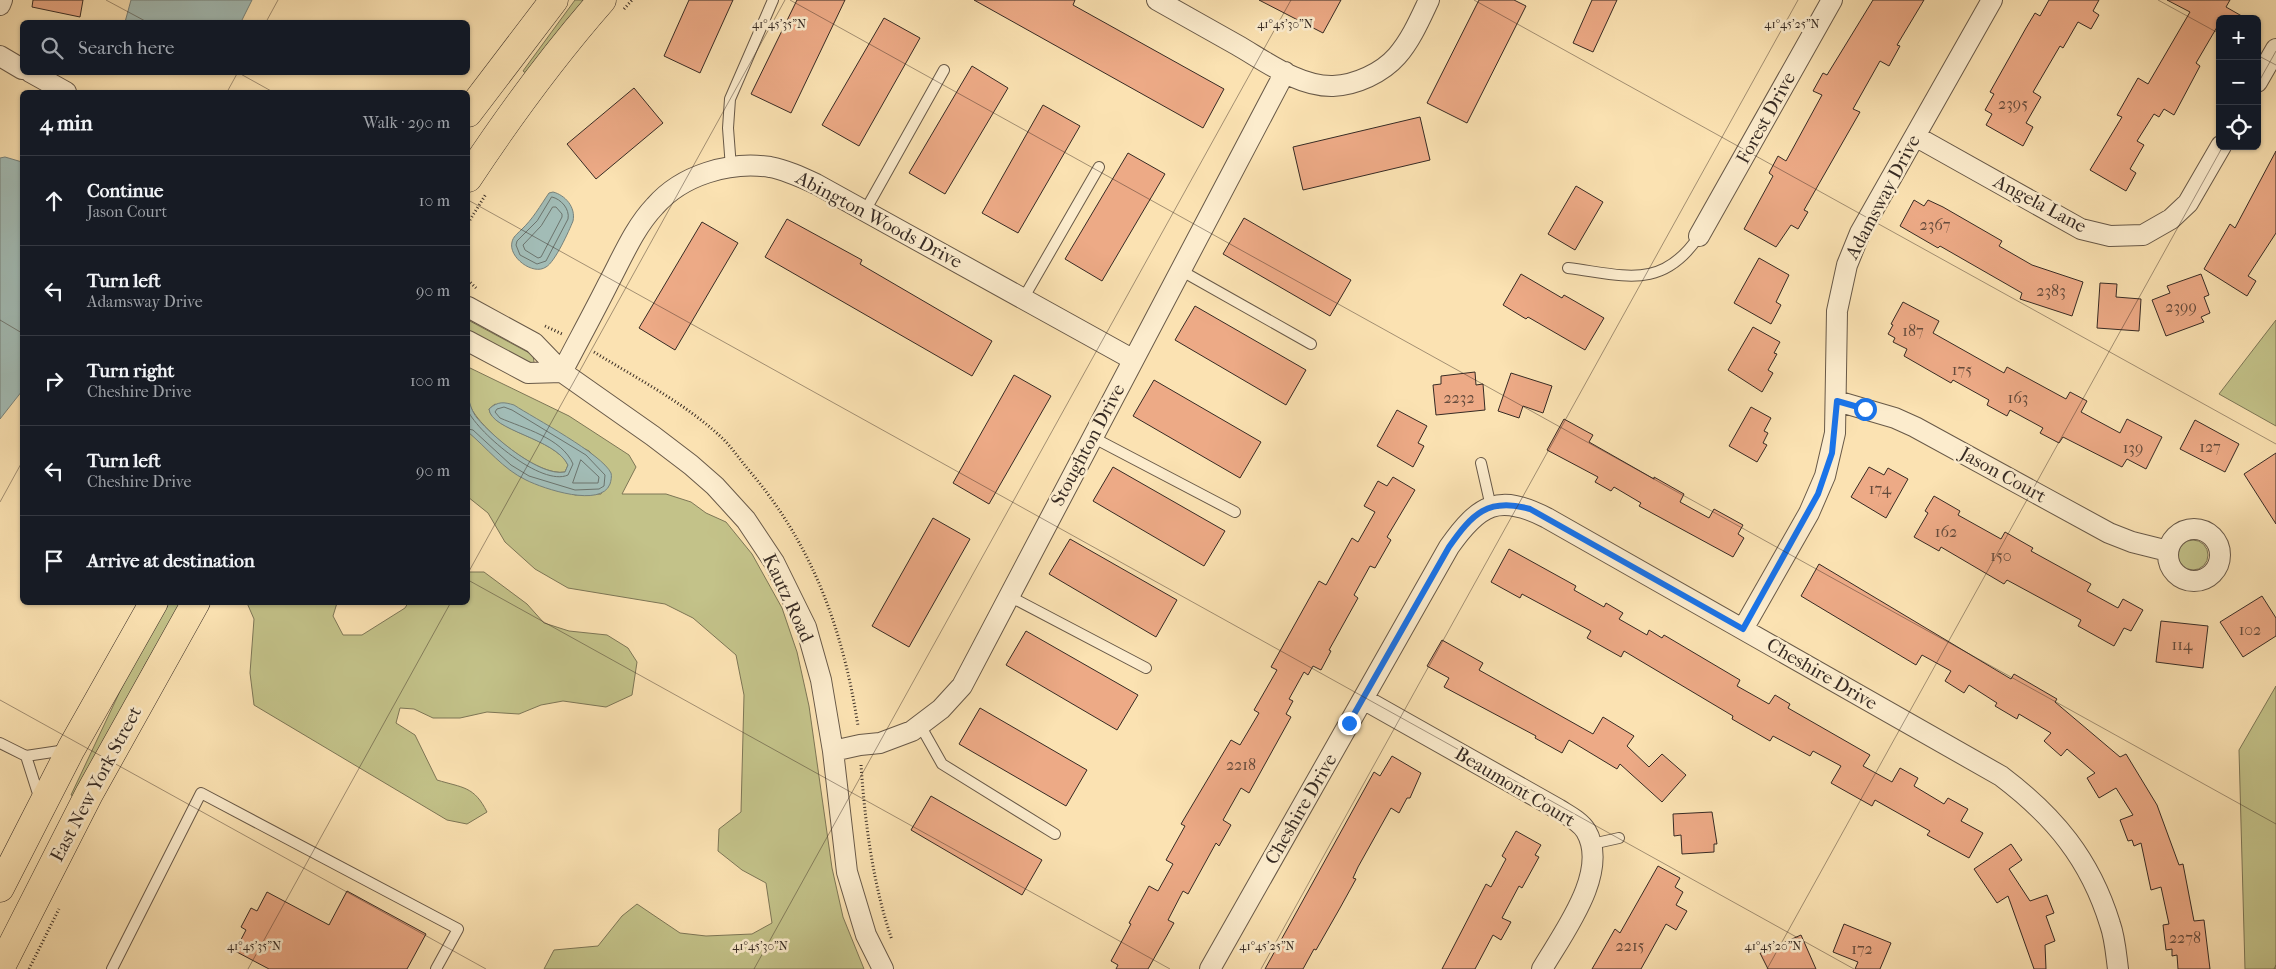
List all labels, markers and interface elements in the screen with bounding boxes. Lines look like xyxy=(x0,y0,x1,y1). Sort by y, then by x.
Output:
map controls xyxy=(2216,15,2261,150)
button: + xyxy=(2216,15,2261,60)
text: 41°45'35"N xyxy=(752,17,806,31)
text: 41°45'30"N xyxy=(1257,17,1313,31)
text: 41°45'25"N xyxy=(1764,17,1820,31)
search box xyxy=(20,20,470,75)
icon: search xyxy=(38,34,66,62)
text: Search here xyxy=(78,37,174,59)
button: − xyxy=(2216,60,2261,105)
street label: Forest Drive xyxy=(1732,68,1800,168)
house number: 2395 xyxy=(1998,94,2028,113)
button: locate xyxy=(2216,105,2261,150)
text: 4 min xyxy=(40,111,93,135)
text: Walk · 290 m xyxy=(363,113,450,132)
street label: Adamsway Drive xyxy=(1841,131,1925,264)
street label: Abington Woods Drive xyxy=(791,166,966,273)
street label: Angela Lane xyxy=(1989,170,2090,238)
text: Continue xyxy=(87,180,163,202)
icon: ahead xyxy=(40,187,68,215)
text: 10 m xyxy=(419,191,450,210)
text: Jason Court xyxy=(87,202,167,221)
house number: 2367 xyxy=(1919,215,1951,234)
text: Turn left xyxy=(87,270,161,292)
icon: left xyxy=(40,277,68,305)
text: 90 m xyxy=(416,281,450,300)
house number: 2383 xyxy=(2036,281,2066,300)
text: Adamsway Drive xyxy=(87,292,203,311)
house number: 2399 xyxy=(2165,297,2197,316)
house number: 187 xyxy=(1902,321,1924,340)
text: Turn right xyxy=(87,360,174,382)
house number: 175 xyxy=(1952,360,1972,379)
icon: right xyxy=(40,367,68,395)
text: 100 m xyxy=(410,371,450,390)
street label: Stoughton Drive xyxy=(1047,380,1129,510)
text: Cheshire Drive xyxy=(87,382,191,401)
house number: 2232 xyxy=(1443,388,1475,407)
house number: 163 xyxy=(2008,388,2028,407)
route start xyxy=(1854,398,1877,421)
house number: 127 xyxy=(2199,437,2221,456)
house number: 139 xyxy=(2123,438,2143,457)
street label: Jason Court xyxy=(1954,441,2050,508)
text: Turn left xyxy=(87,450,161,472)
icon: left xyxy=(40,457,68,485)
text: 90 m xyxy=(416,461,450,480)
text: Cheshire Drive xyxy=(87,472,191,491)
house number: 174 xyxy=(1869,479,1892,498)
house number: 162 xyxy=(1935,522,1957,541)
house number: 150 xyxy=(1990,546,2012,565)
icon: arrive xyxy=(40,547,68,575)
text: Arrive at destination xyxy=(87,550,255,572)
street label: Kautz Road xyxy=(758,550,818,646)
house number: 102 xyxy=(2239,620,2261,639)
street label: Cheshire Drive xyxy=(1763,634,1881,714)
house number: 114 xyxy=(2172,635,2193,654)
street label: East New York Street xyxy=(46,703,146,865)
route end xyxy=(1338,712,1361,735)
street label: Beaumont Court xyxy=(1451,743,1579,832)
street label: Cheshire Drive xyxy=(1261,750,1341,868)
house number: 2218 xyxy=(1226,755,1256,774)
house number: 2278 xyxy=(2169,928,2201,947)
house number: 2215 xyxy=(1615,936,1645,955)
text: 41°45'35"N xyxy=(227,939,281,953)
text: 41°45'30"N xyxy=(732,939,788,953)
text: 41°45'25"N xyxy=(1239,939,1295,953)
text: 41°45'20"N xyxy=(1745,939,1801,953)
house number: 172 xyxy=(1851,939,1873,958)

